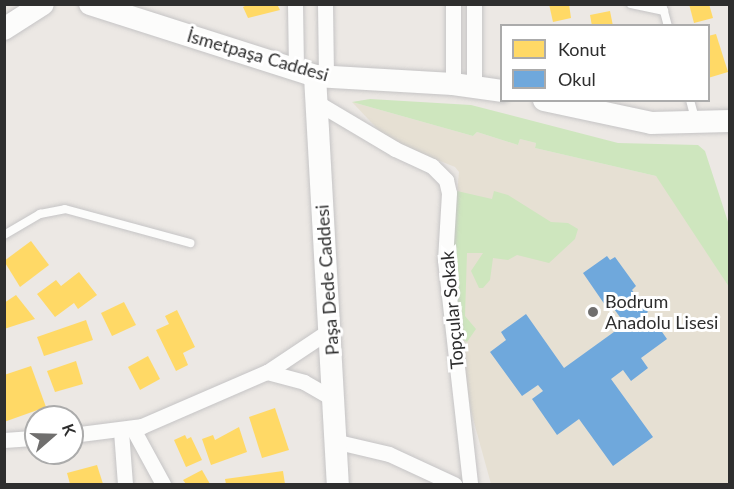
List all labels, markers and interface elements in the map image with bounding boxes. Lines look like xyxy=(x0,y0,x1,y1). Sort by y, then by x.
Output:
street label: İsmetpaşa Caddesi xyxy=(185,24,331,86)
legend xyxy=(500,24,710,102)
text: Konut xyxy=(558,38,606,60)
text: Okul xyxy=(558,68,596,90)
street label: Paşa Dede Caddesi xyxy=(311,204,343,356)
street label: Topçular Sokak xyxy=(436,250,468,370)
place label: Bodrum Anadolu Lisesi xyxy=(605,291,718,334)
marker: Bodrum Anadolu Lisesi xyxy=(586,305,600,319)
north arrow xyxy=(24,405,84,465)
text: K xyxy=(59,421,80,438)

